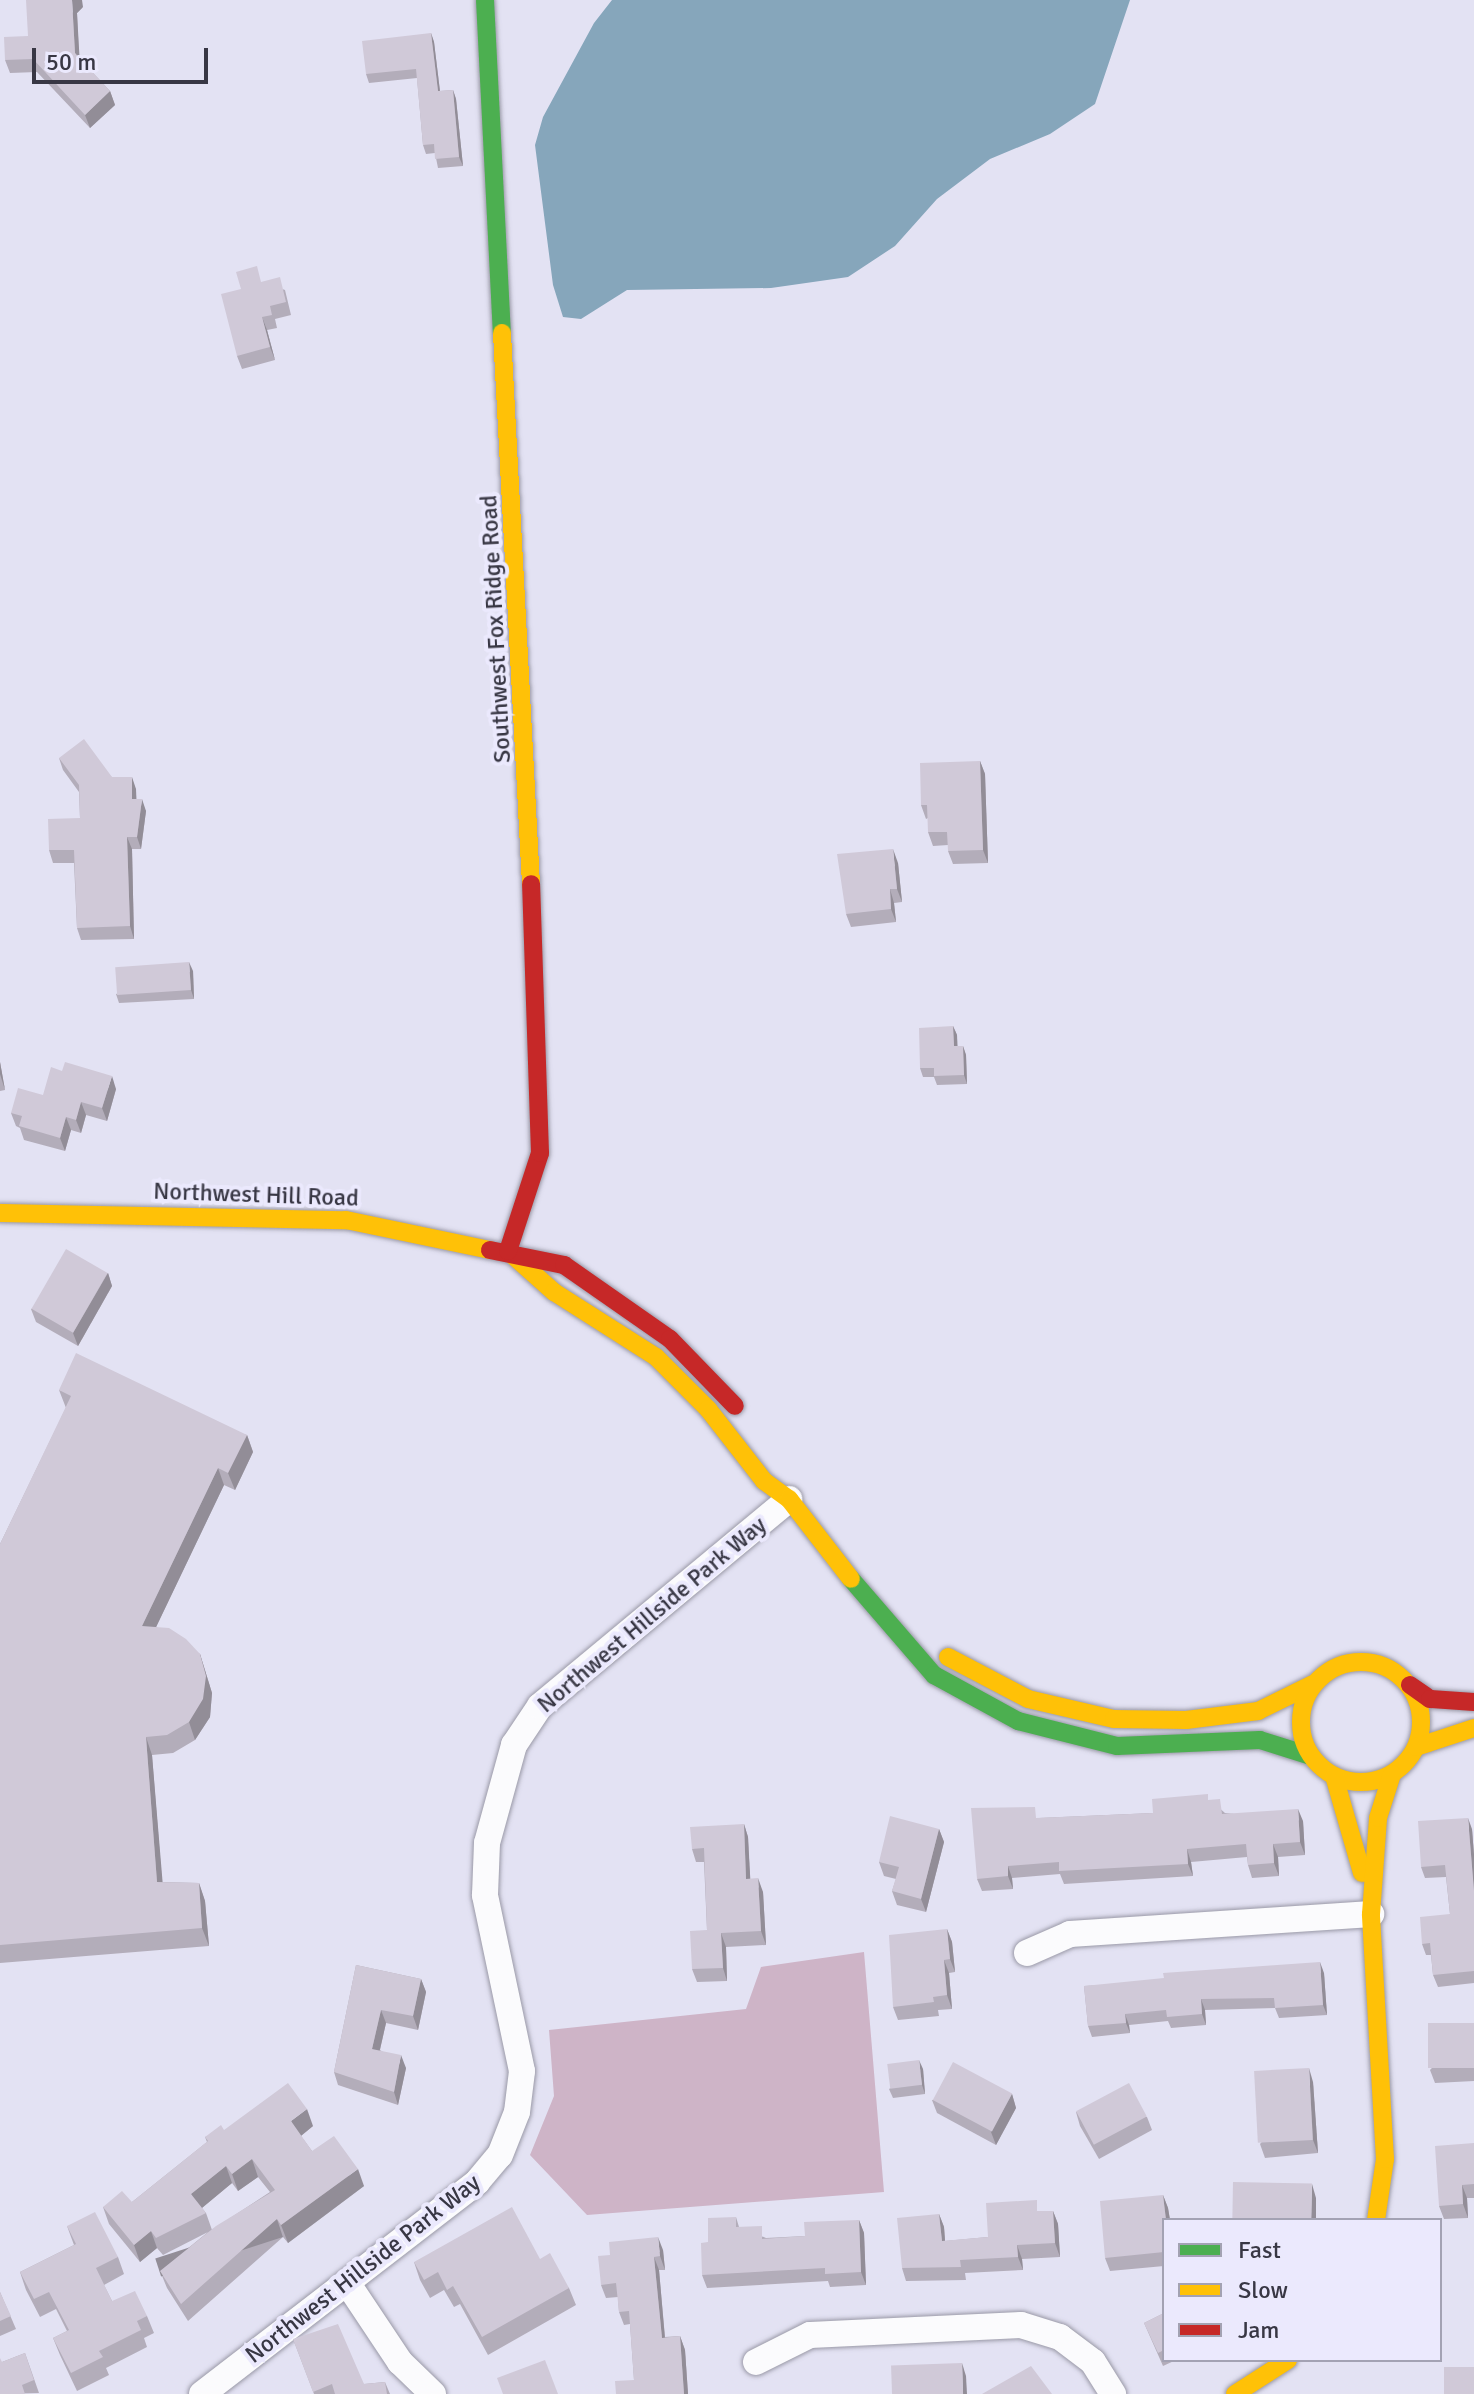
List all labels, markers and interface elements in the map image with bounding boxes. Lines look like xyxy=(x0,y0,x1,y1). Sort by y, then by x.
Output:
scale bar xyxy=(36,32,212,82)
text: 50 m xyxy=(46,47,96,77)
street label: Southwest Fox Ridge Road xyxy=(475,494,517,764)
street label: Northwest Hill Road xyxy=(153,1177,359,1213)
street label: Northwest Hillside Park Way xyxy=(532,1511,772,1719)
street label: Northwest Hillside Park Way xyxy=(240,2168,486,2370)
legend xyxy=(1162,2218,1442,2362)
text: Fast xyxy=(1238,2235,1281,2265)
text: Slow xyxy=(1238,2275,1288,2305)
text: Jam xyxy=(1238,2315,1279,2345)

